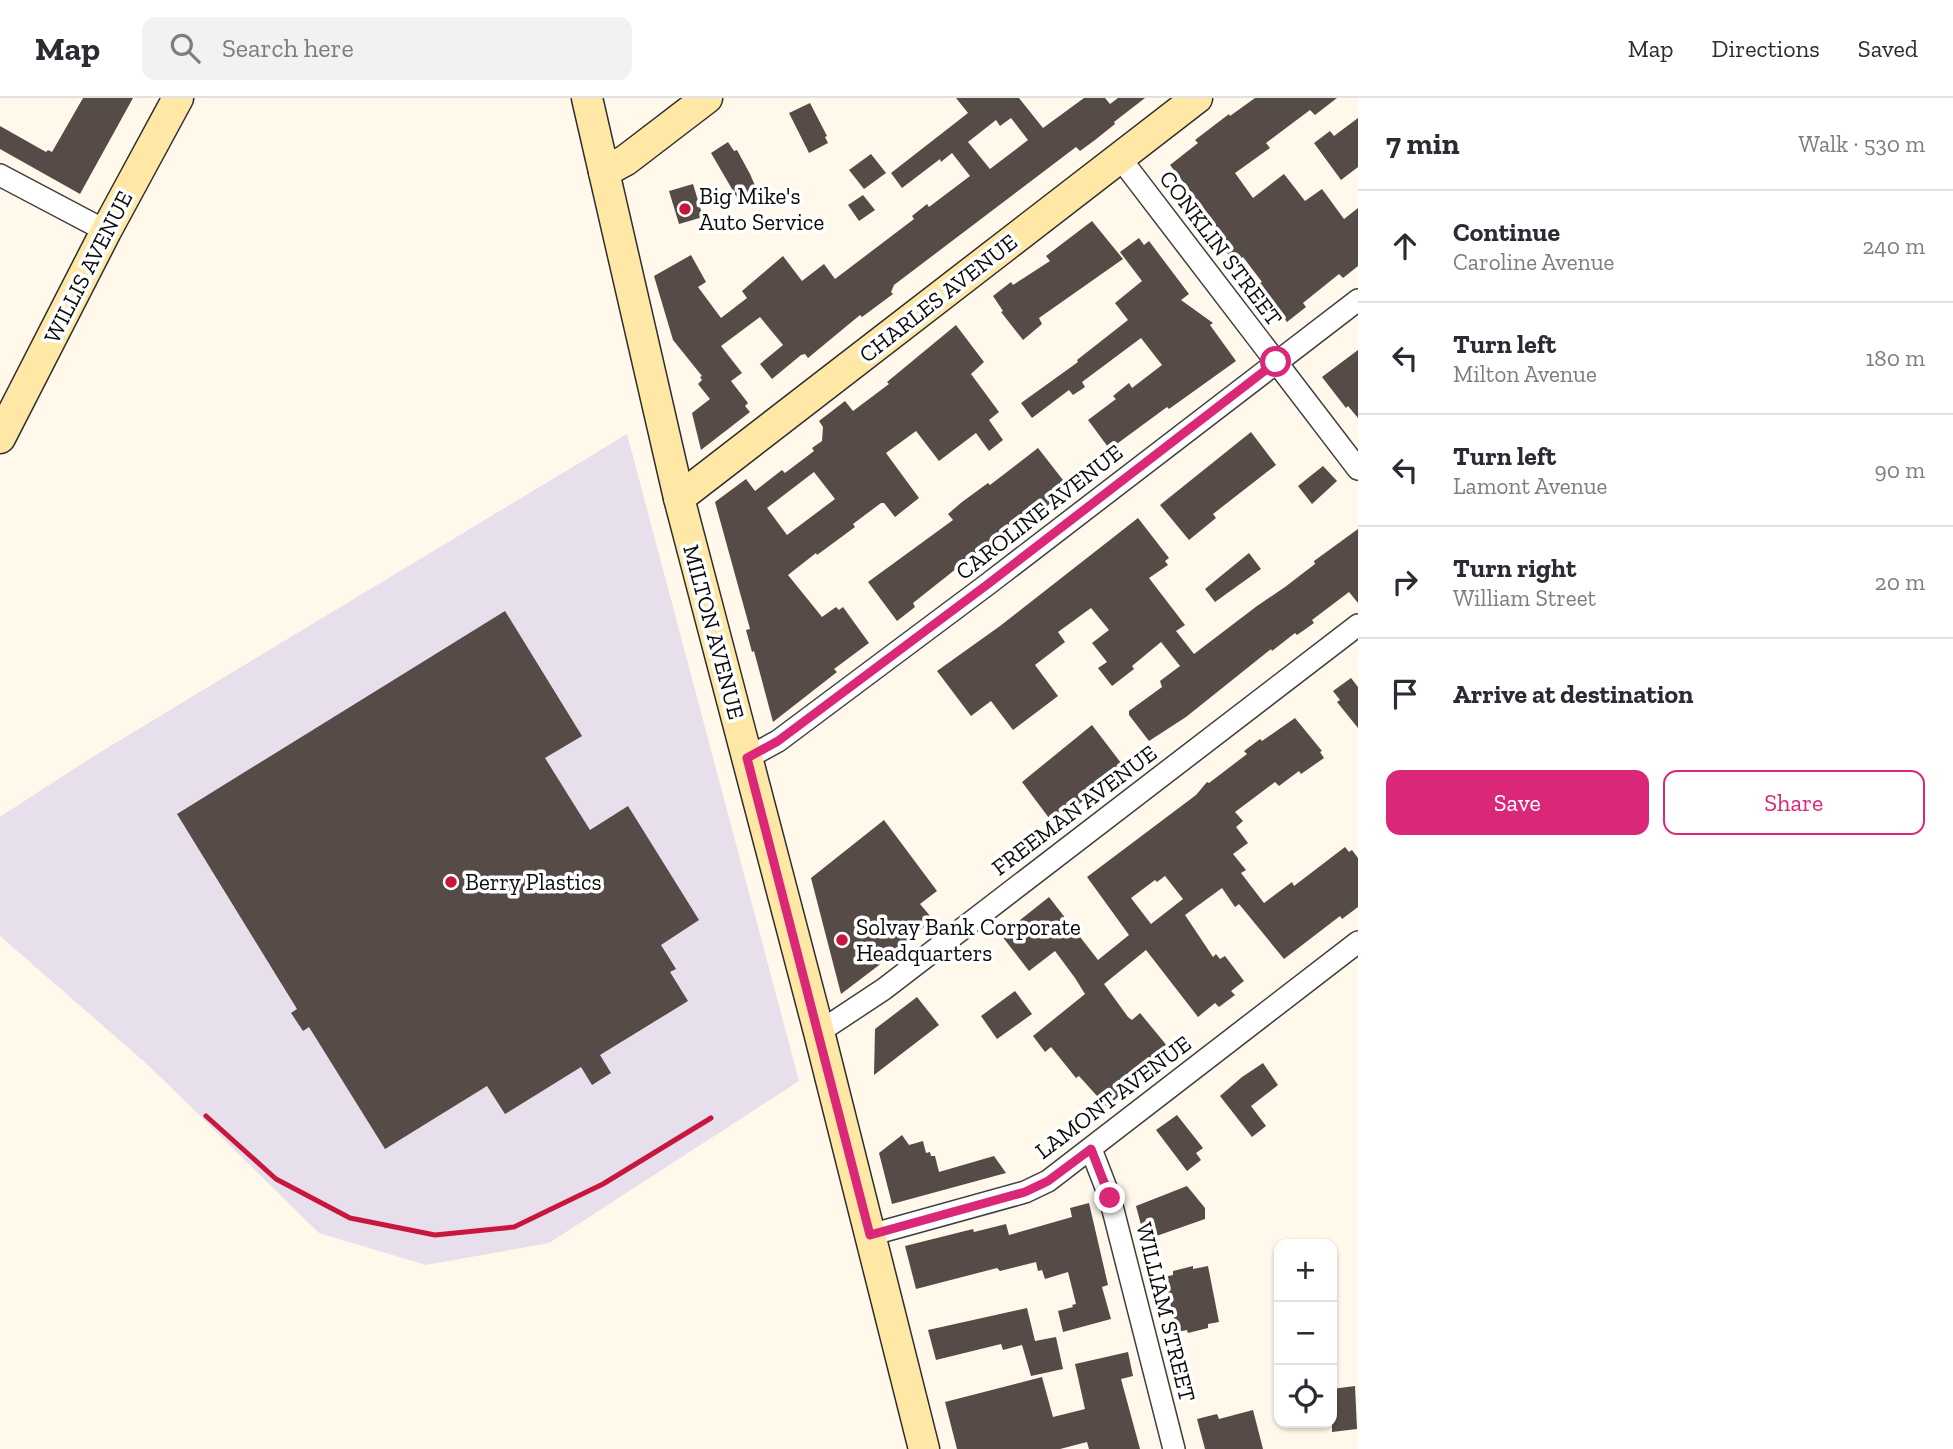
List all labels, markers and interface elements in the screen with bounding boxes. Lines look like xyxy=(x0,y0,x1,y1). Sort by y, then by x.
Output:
search box xyxy=(142,17,632,80)
text: Map xyxy=(35,29,100,68)
icon: search xyxy=(166,29,204,67)
text: Search here xyxy=(222,32,354,64)
text: Map xyxy=(1628,34,1674,63)
text: Directions xyxy=(1712,34,1820,63)
text: Saved xyxy=(1858,34,1918,63)
text: 7 min xyxy=(1386,126,1460,162)
text: Walk · 530 m xyxy=(1799,130,1925,158)
street label: CONKLIN STREET xyxy=(1153,165,1289,331)
place label: Big Mike's Auto Service xyxy=(699,182,824,236)
street label: WILLIS AVENUE xyxy=(38,186,138,348)
marker: Big Mike's Auto Service xyxy=(677,201,693,217)
text: Continue xyxy=(1453,216,1560,248)
icon: ahead xyxy=(1386,227,1424,265)
street label: CHARLES AVENUE xyxy=(853,228,1023,368)
text: 240 m xyxy=(1862,232,1925,260)
text: Caroline Avenue xyxy=(1453,248,1614,276)
text: Turn left xyxy=(1453,328,1556,360)
icon: left xyxy=(1386,339,1424,377)
text: 180 m xyxy=(1865,344,1925,372)
route start xyxy=(1260,346,1291,377)
text: Milton Avenue xyxy=(1453,360,1597,388)
street label: CAROLINE AVENUE xyxy=(950,438,1128,586)
text: Turn left xyxy=(1453,440,1556,472)
icon: left xyxy=(1386,451,1424,489)
text: 90 m xyxy=(1874,456,1925,484)
text: Lamont Avenue xyxy=(1453,472,1607,500)
street label: MILTON AVENUE xyxy=(677,542,751,722)
text: Turn right xyxy=(1453,552,1576,584)
icon: right xyxy=(1386,563,1424,601)
text: 20 m xyxy=(1875,568,1925,596)
text: William Street xyxy=(1453,584,1596,612)
icon: arrive xyxy=(1386,675,1424,713)
text: Arrive at destination xyxy=(1453,678,1693,710)
street label: FREEMAN AVENUE xyxy=(986,739,1162,881)
button: Save xyxy=(1386,770,1649,835)
button: Share xyxy=(1663,770,1925,835)
place label: Berry Plastics xyxy=(465,868,602,896)
marker: Berry Plastics xyxy=(443,874,459,890)
place label: Solvay Bank Corporate Headquarters xyxy=(856,913,1081,967)
marker: Solvay Bank Corporate Headquarters xyxy=(834,932,850,948)
street label: LAMONT AVENUE xyxy=(1029,1029,1197,1165)
route end xyxy=(1094,1182,1125,1213)
street label: WILLIAM STREET xyxy=(1130,1219,1202,1405)
map controls xyxy=(1274,1239,1337,1428)
button: + xyxy=(1274,1239,1337,1302)
button: − xyxy=(1274,1302,1337,1365)
button: locate xyxy=(1274,1365,1337,1428)

